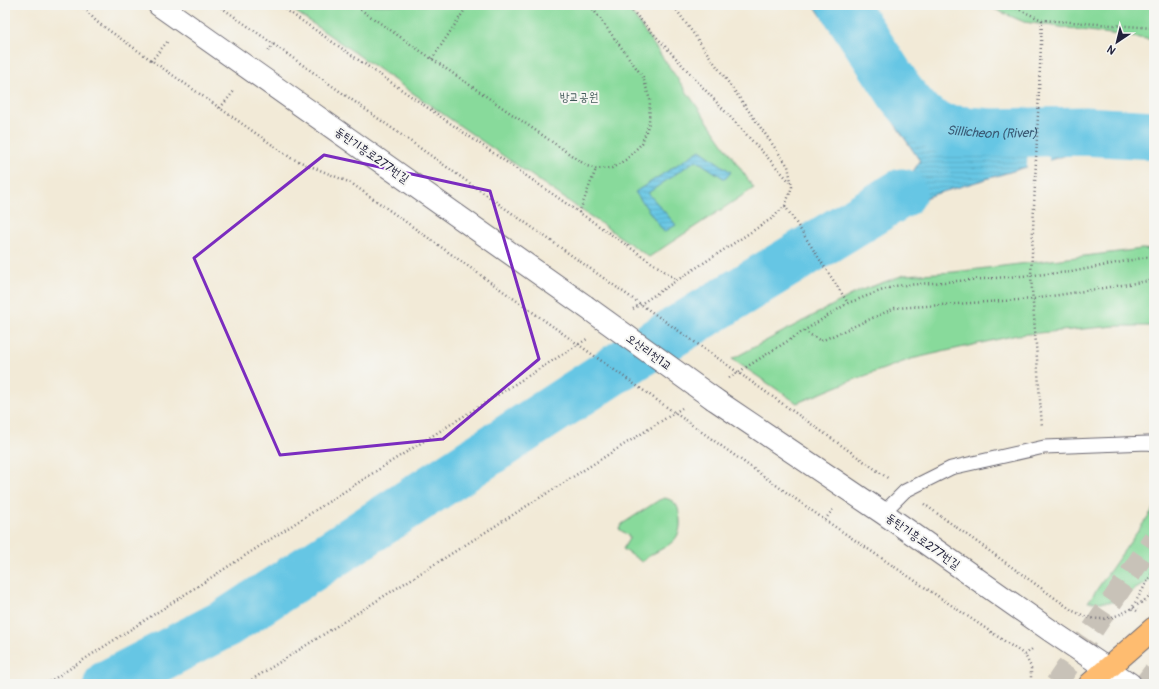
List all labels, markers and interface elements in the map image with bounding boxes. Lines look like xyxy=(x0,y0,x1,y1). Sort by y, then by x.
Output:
north arrow xyxy=(1097,22,1137,62)
text: N xyxy=(1104,42,1118,57)
park label: 방교공원 xyxy=(560,90,598,105)
water label: Sillicheon (River) xyxy=(946,122,1038,142)
street label: 동탄기흥로277번길 xyxy=(332,124,412,187)
street label: 오산리천1교 xyxy=(623,331,675,374)
street label: 동탄기흥로277번길 xyxy=(883,510,963,573)

